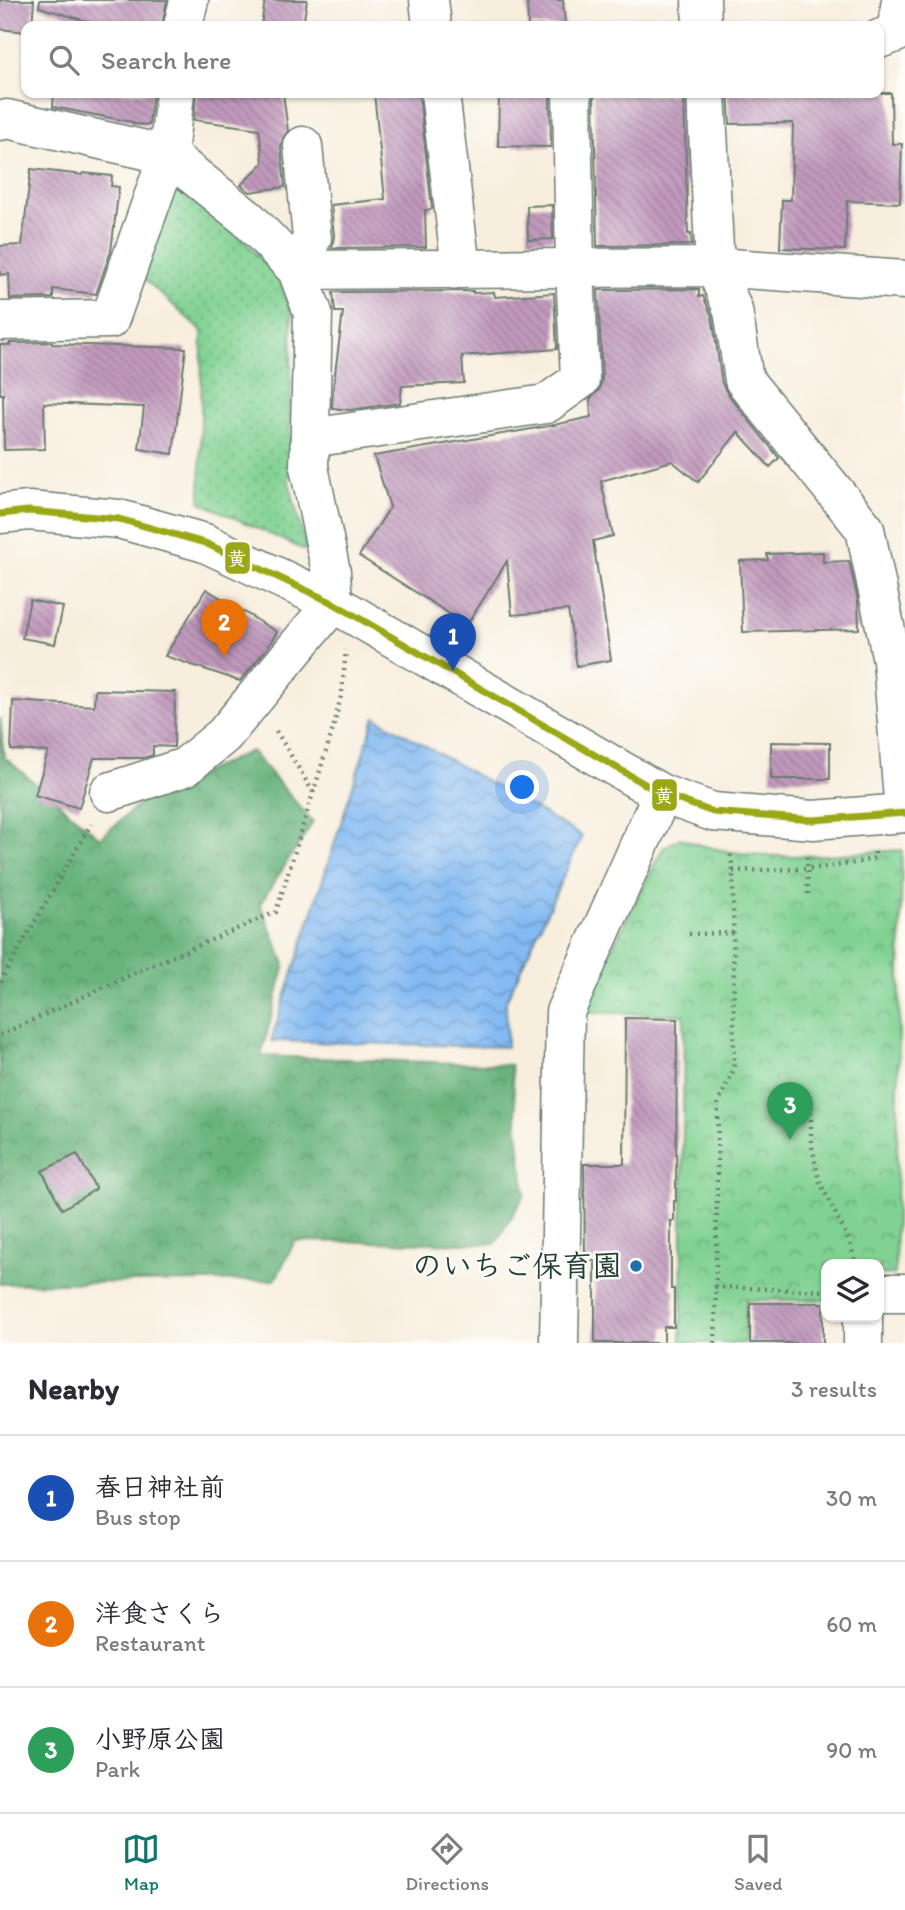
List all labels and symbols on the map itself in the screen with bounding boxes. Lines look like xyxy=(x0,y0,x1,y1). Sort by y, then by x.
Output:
line badge: 黄 xyxy=(224,541,251,575)
text: 黄 xyxy=(227,547,247,570)
pin: 2 xyxy=(201,599,247,657)
pin: 1 xyxy=(430,613,476,671)
your location xyxy=(505,770,539,804)
line badge: 黄 xyxy=(651,778,678,812)
text: 黄 xyxy=(654,784,674,807)
pin: 3 xyxy=(767,1082,813,1140)
place label: のいちご保育園 xyxy=(412,1247,622,1284)
marker: のいちご保育園 xyxy=(628,1258,644,1274)

